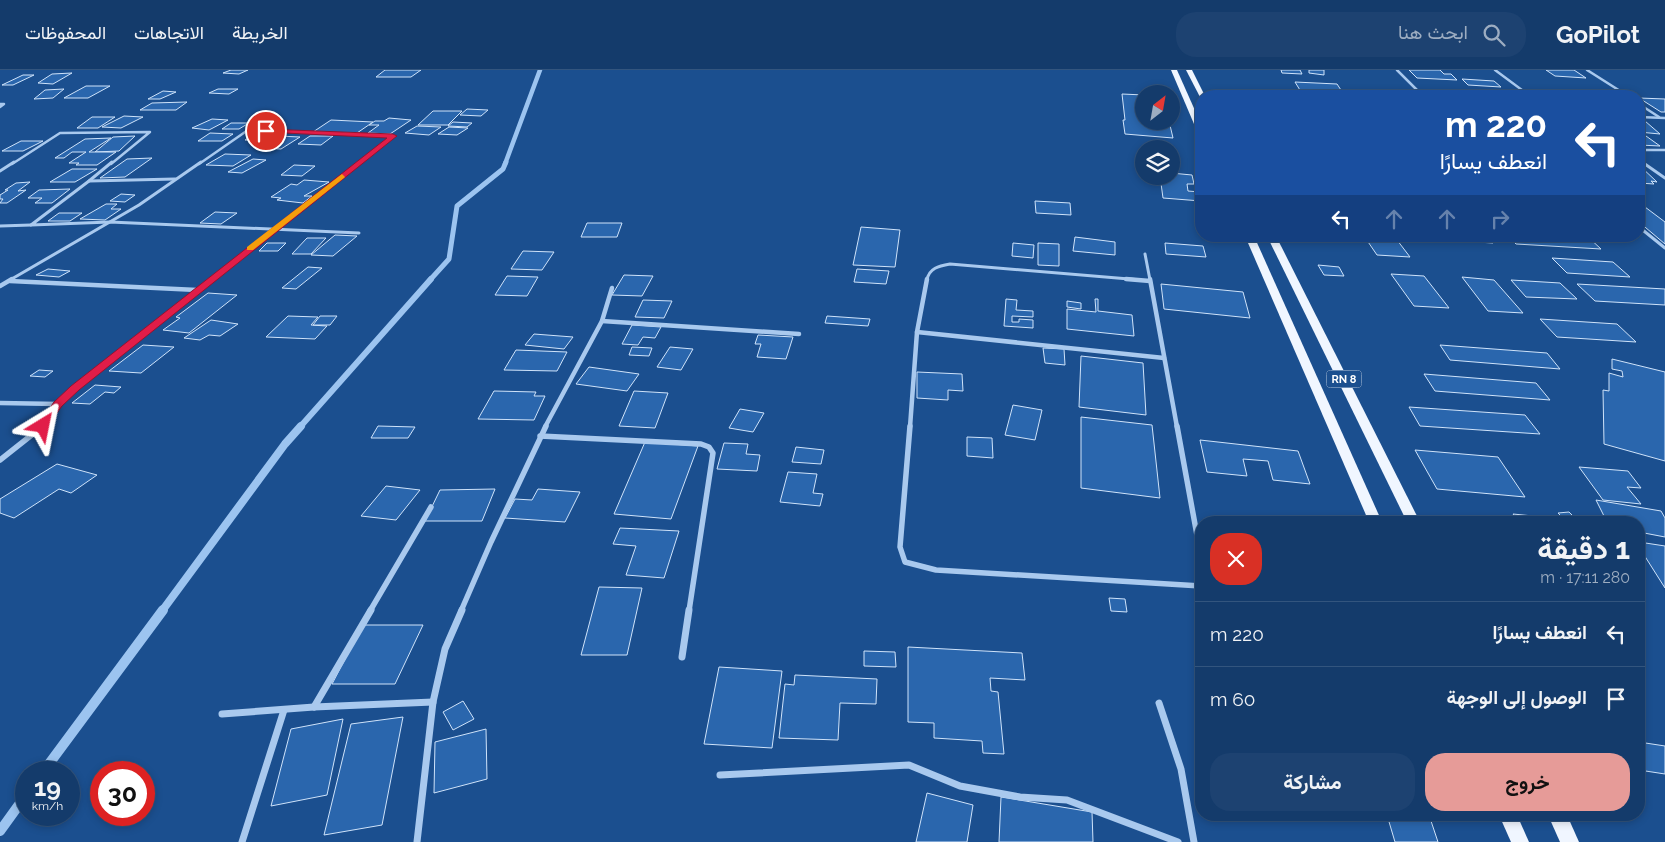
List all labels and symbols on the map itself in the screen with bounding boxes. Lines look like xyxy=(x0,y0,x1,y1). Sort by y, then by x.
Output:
north arrow xyxy=(1135,85,1180,130)
pin xyxy=(245,110,287,152)
road number: RN 8 xyxy=(1326,370,1362,388)
position arrow xyxy=(16,399,68,451)
speed limit sign: 30 xyxy=(90,761,155,826)

